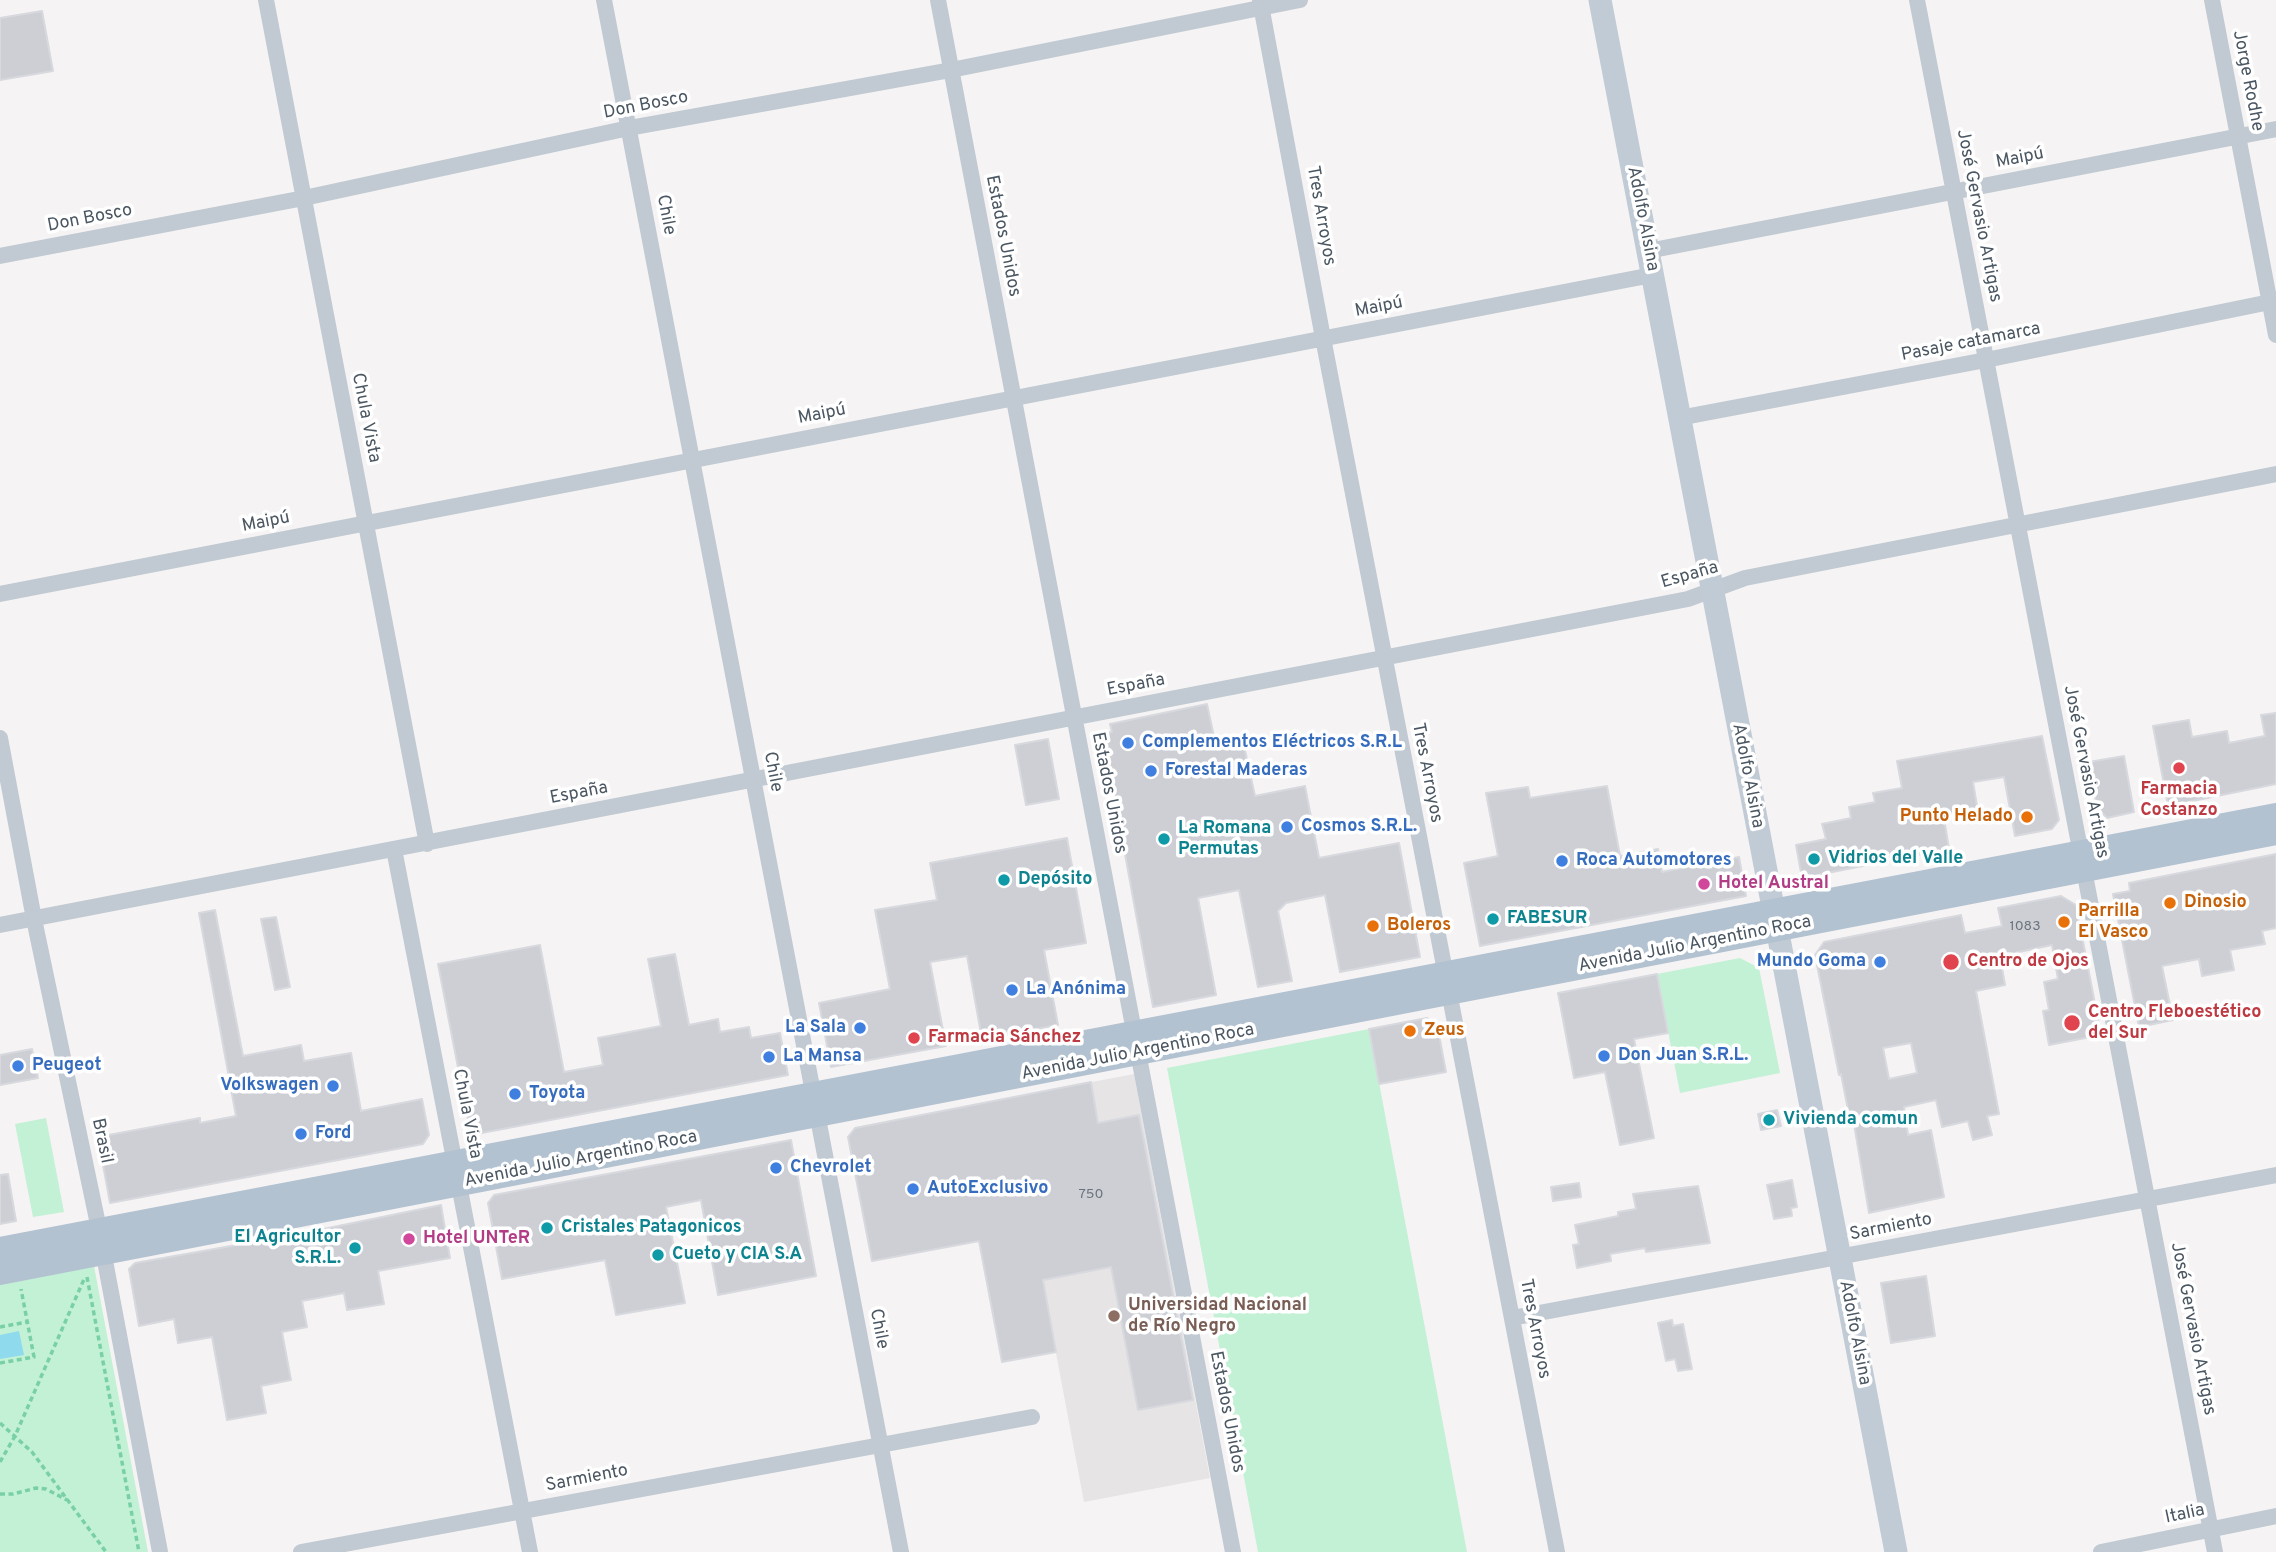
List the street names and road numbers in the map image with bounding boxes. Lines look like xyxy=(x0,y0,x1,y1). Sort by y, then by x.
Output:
street label: Jorge Rodhe xyxy=(2227,29,2267,133)
street label: Don Bosco xyxy=(602,87,690,125)
street label: José Gervasio Artigas xyxy=(1951,128,2005,304)
street label: Maipú xyxy=(1994,144,2046,174)
street label: Tres Arroyos xyxy=(1301,164,1339,268)
street label: Adolfo Alsina xyxy=(1621,165,1663,273)
street label: Estados Unidos xyxy=(980,173,1024,299)
street label: Chile xyxy=(651,193,679,237)
street label: Don Bosco xyxy=(46,200,134,238)
street label: Maipú xyxy=(1353,293,1405,323)
street label: Pasaje catamarca xyxy=(1900,319,2042,367)
street label: Chula Vista xyxy=(346,371,384,465)
street label: Maipú xyxy=(796,400,848,430)
street label: Maipú xyxy=(240,508,292,538)
street label: España xyxy=(1659,558,1721,594)
street label: España xyxy=(1105,670,1167,702)
street label: José Gervasio Artigas xyxy=(2058,684,2112,860)
street label: Tres Arroyos xyxy=(1406,721,1446,825)
street label: Adolfo Alsina xyxy=(1726,722,1768,830)
street label: Estados Unidos xyxy=(1086,730,1130,856)
street label: Chile xyxy=(758,750,786,794)
street label: España xyxy=(548,778,610,810)
street label: Avenida Julio Argentino Roca xyxy=(1577,912,1813,978)
street label: Avenida Julio Argentino Roca xyxy=(1020,1020,1256,1086)
street label: Chula Vista xyxy=(447,1067,485,1161)
street label: Brasil xyxy=(86,1116,116,1166)
street label: Avenida Julio Argentino Roca xyxy=(463,1127,699,1193)
street label: Sarmiento xyxy=(1848,1209,1934,1247)
street label: José Gervasio Artigas xyxy=(2165,1241,2219,1417)
street label: Tres Arroyos xyxy=(1514,1277,1554,1381)
street label: Adolfo Alsina xyxy=(1833,1279,1875,1387)
street label: Chile xyxy=(864,1307,892,1351)
street label: Estados Unidos xyxy=(1204,1349,1248,1475)
street label: Sarmiento xyxy=(544,1460,630,1498)
street label: Italia xyxy=(2163,1500,2207,1530)

